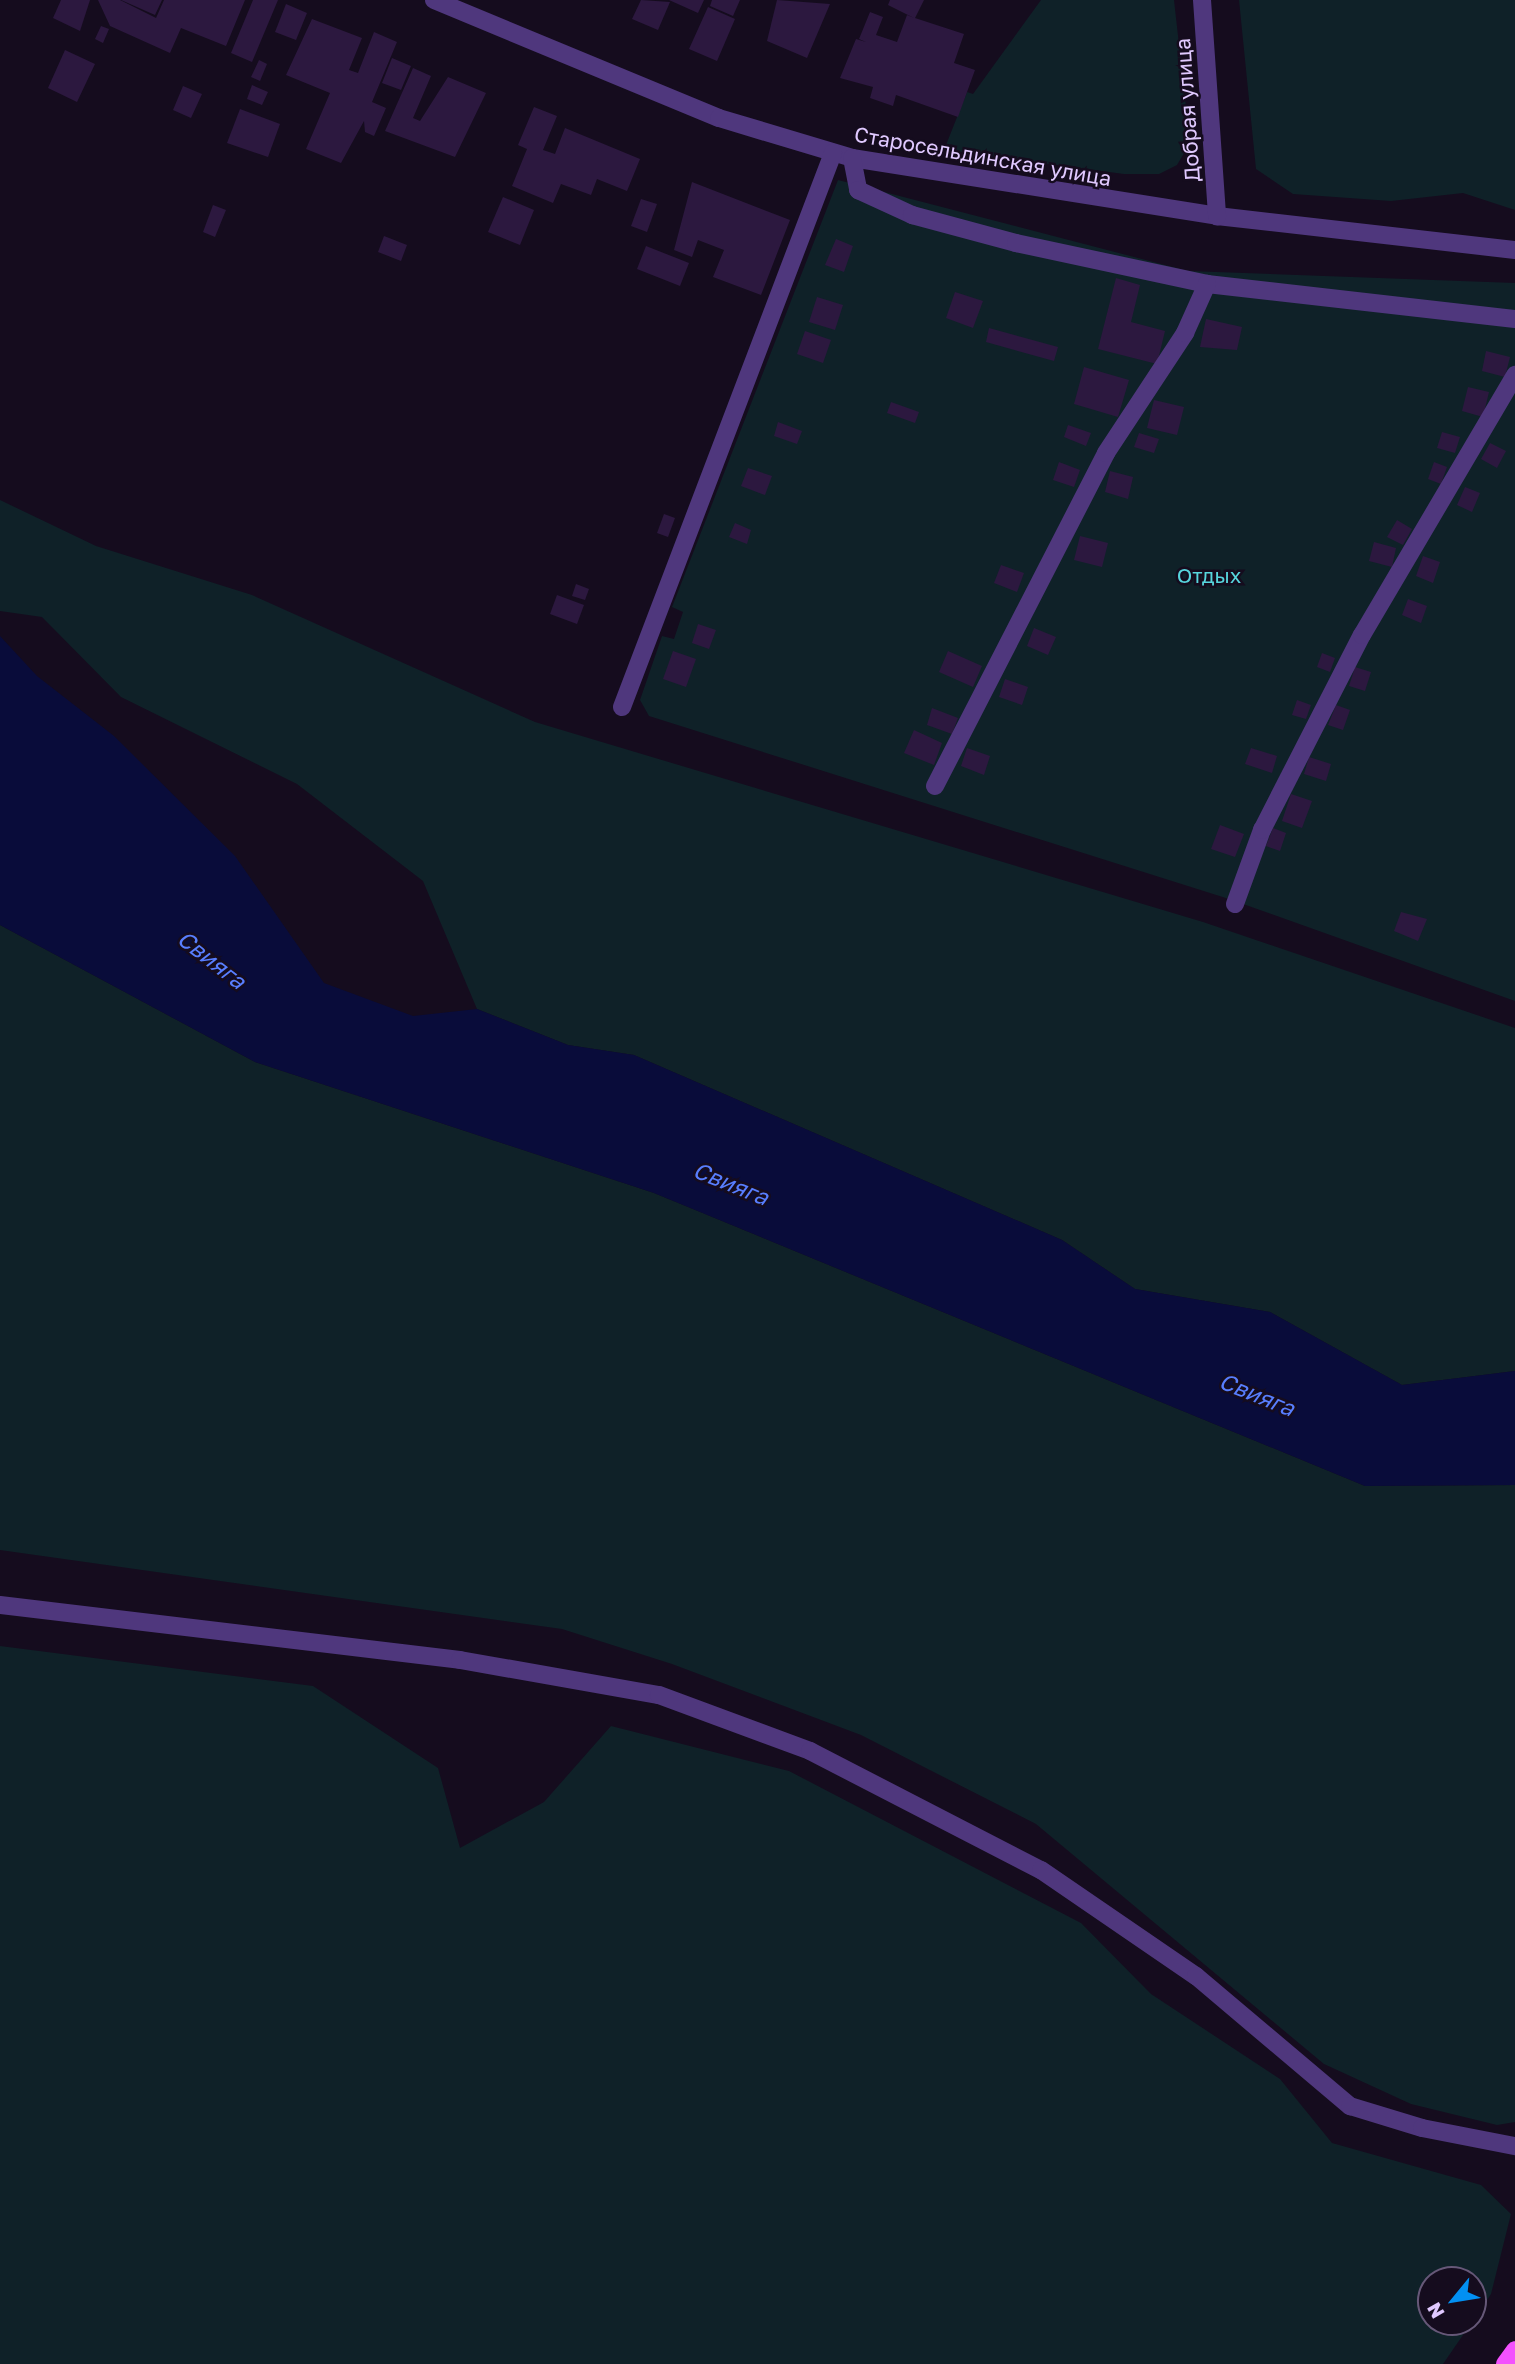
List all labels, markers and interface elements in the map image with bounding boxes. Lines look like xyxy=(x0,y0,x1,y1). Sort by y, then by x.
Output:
street label: Добрая улица xyxy=(1169,37,1205,183)
street label: Старосельдинская улица xyxy=(853,121,1113,191)
park label: Отдых xyxy=(1177,562,1241,588)
water label: Свияга xyxy=(172,924,252,994)
water label: Свияга xyxy=(689,1155,773,1211)
water label: Свияга xyxy=(1215,1366,1299,1422)
north arrow xyxy=(1417,2266,1487,2336)
text: N xyxy=(1422,2299,1449,2323)

